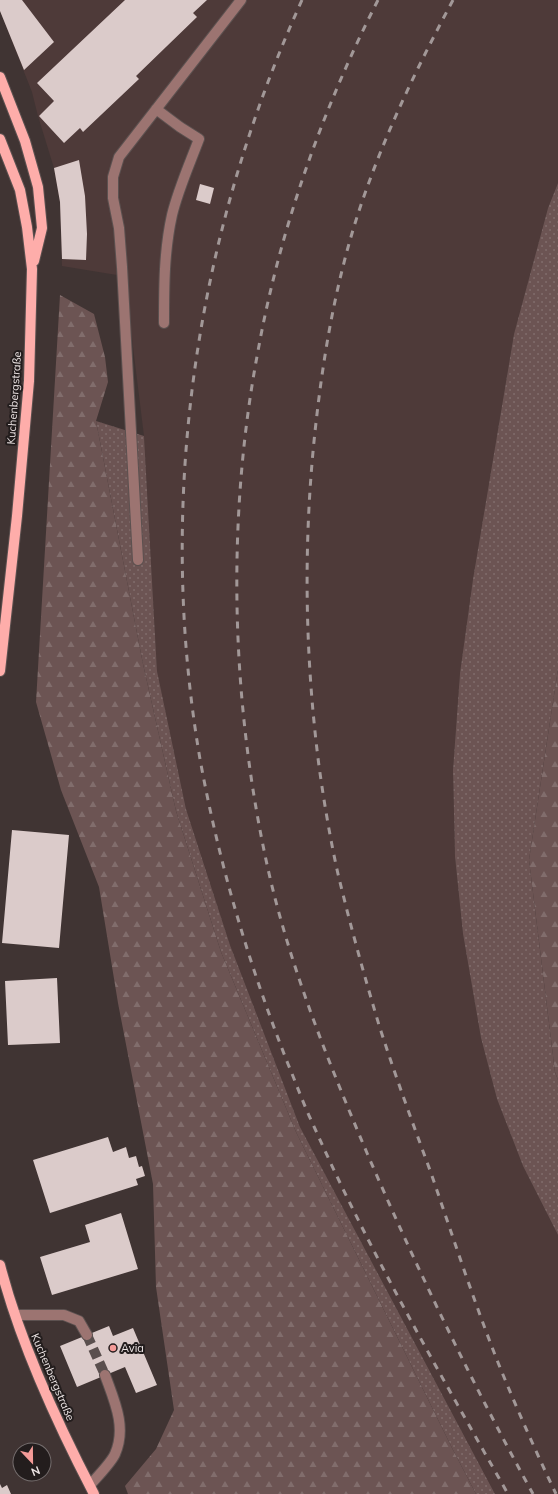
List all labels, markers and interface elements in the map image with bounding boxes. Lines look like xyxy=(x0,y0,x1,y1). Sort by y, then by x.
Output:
street label: Kuchenbergstraße xyxy=(4,351,24,445)
street label: Kuchenbergstraße xyxy=(28,1331,78,1423)
place label: Avia xyxy=(121,1341,144,1355)
marker: Avia xyxy=(108,1343,118,1353)
north arrow xyxy=(12,1442,52,1482)
text: N xyxy=(29,1463,42,1479)

